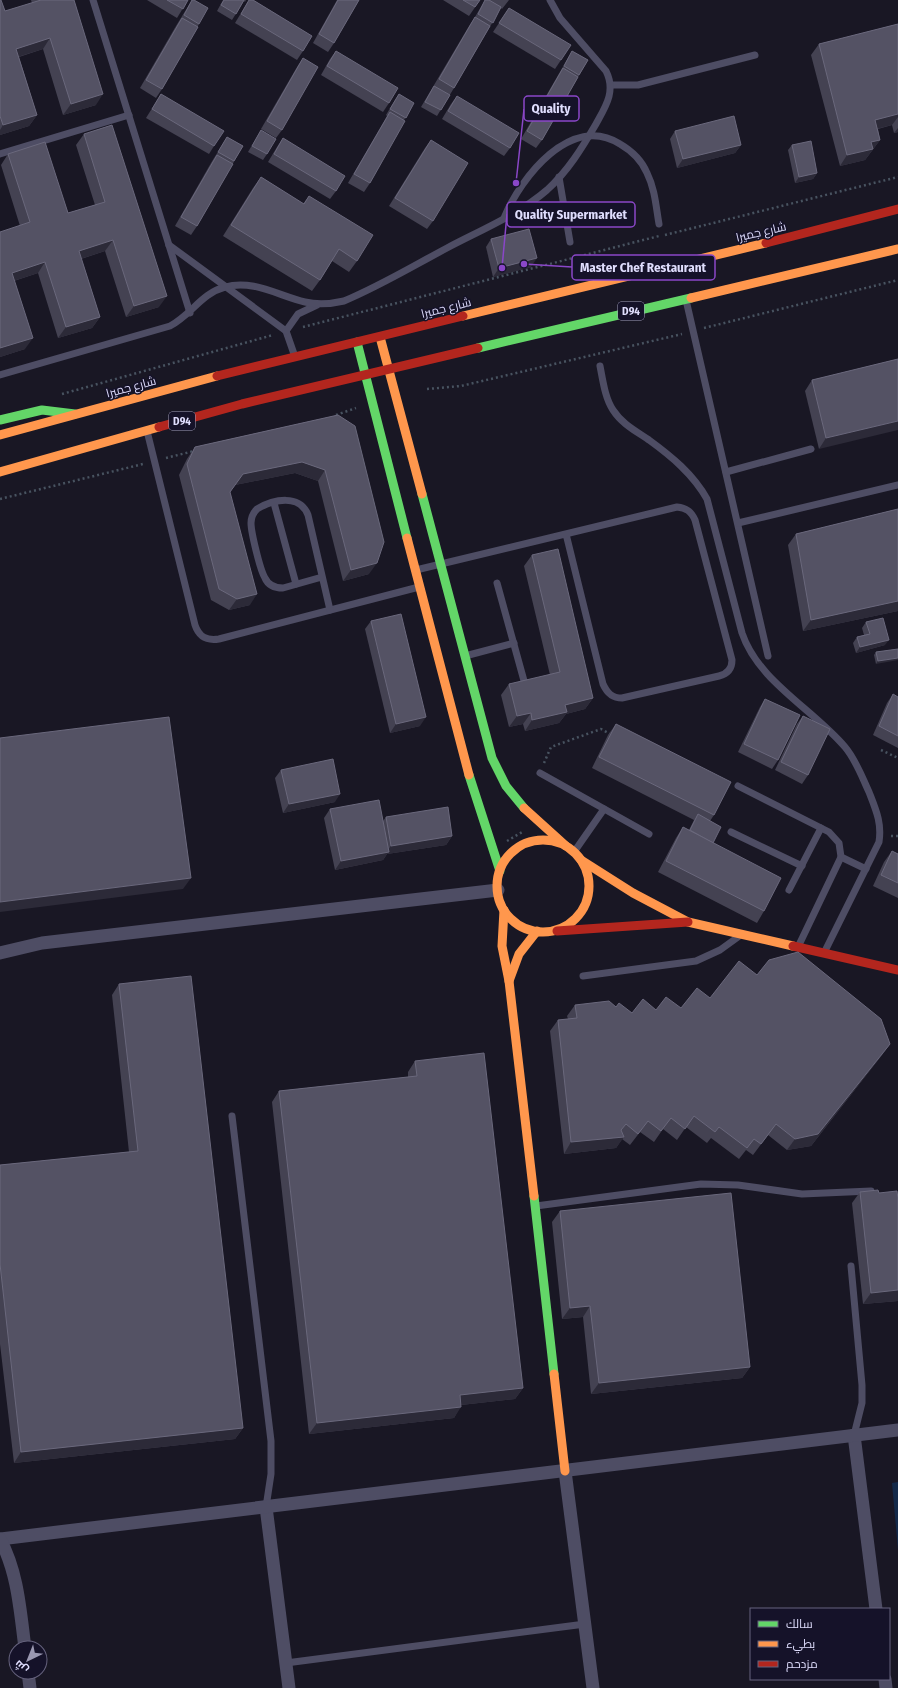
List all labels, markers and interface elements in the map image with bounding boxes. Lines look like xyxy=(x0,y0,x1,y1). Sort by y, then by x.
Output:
callout: Quality xyxy=(524,96,579,121)
text: Quality xyxy=(532,101,571,116)
callout: Quality Supermarket xyxy=(507,202,635,227)
text: Quality Supermarket xyxy=(515,207,628,222)
street label: شارع جميرا xyxy=(734,219,788,246)
callout: Master Chef Restaurant xyxy=(572,255,715,280)
text: Master Chef Restaurant xyxy=(580,260,707,275)
street label: شارع جميرا xyxy=(419,295,473,322)
road number: D94 xyxy=(618,302,644,320)
street label: شارع جميرا xyxy=(104,374,158,401)
road number: D94 xyxy=(169,412,195,430)
legend xyxy=(750,1608,890,1680)
text: سالك xyxy=(786,1617,813,1631)
text: بطيء xyxy=(786,1637,815,1654)
north arrow xyxy=(8,1640,48,1680)
text: ش xyxy=(12,1657,31,1677)
text: مزدحم xyxy=(786,1657,818,1672)

